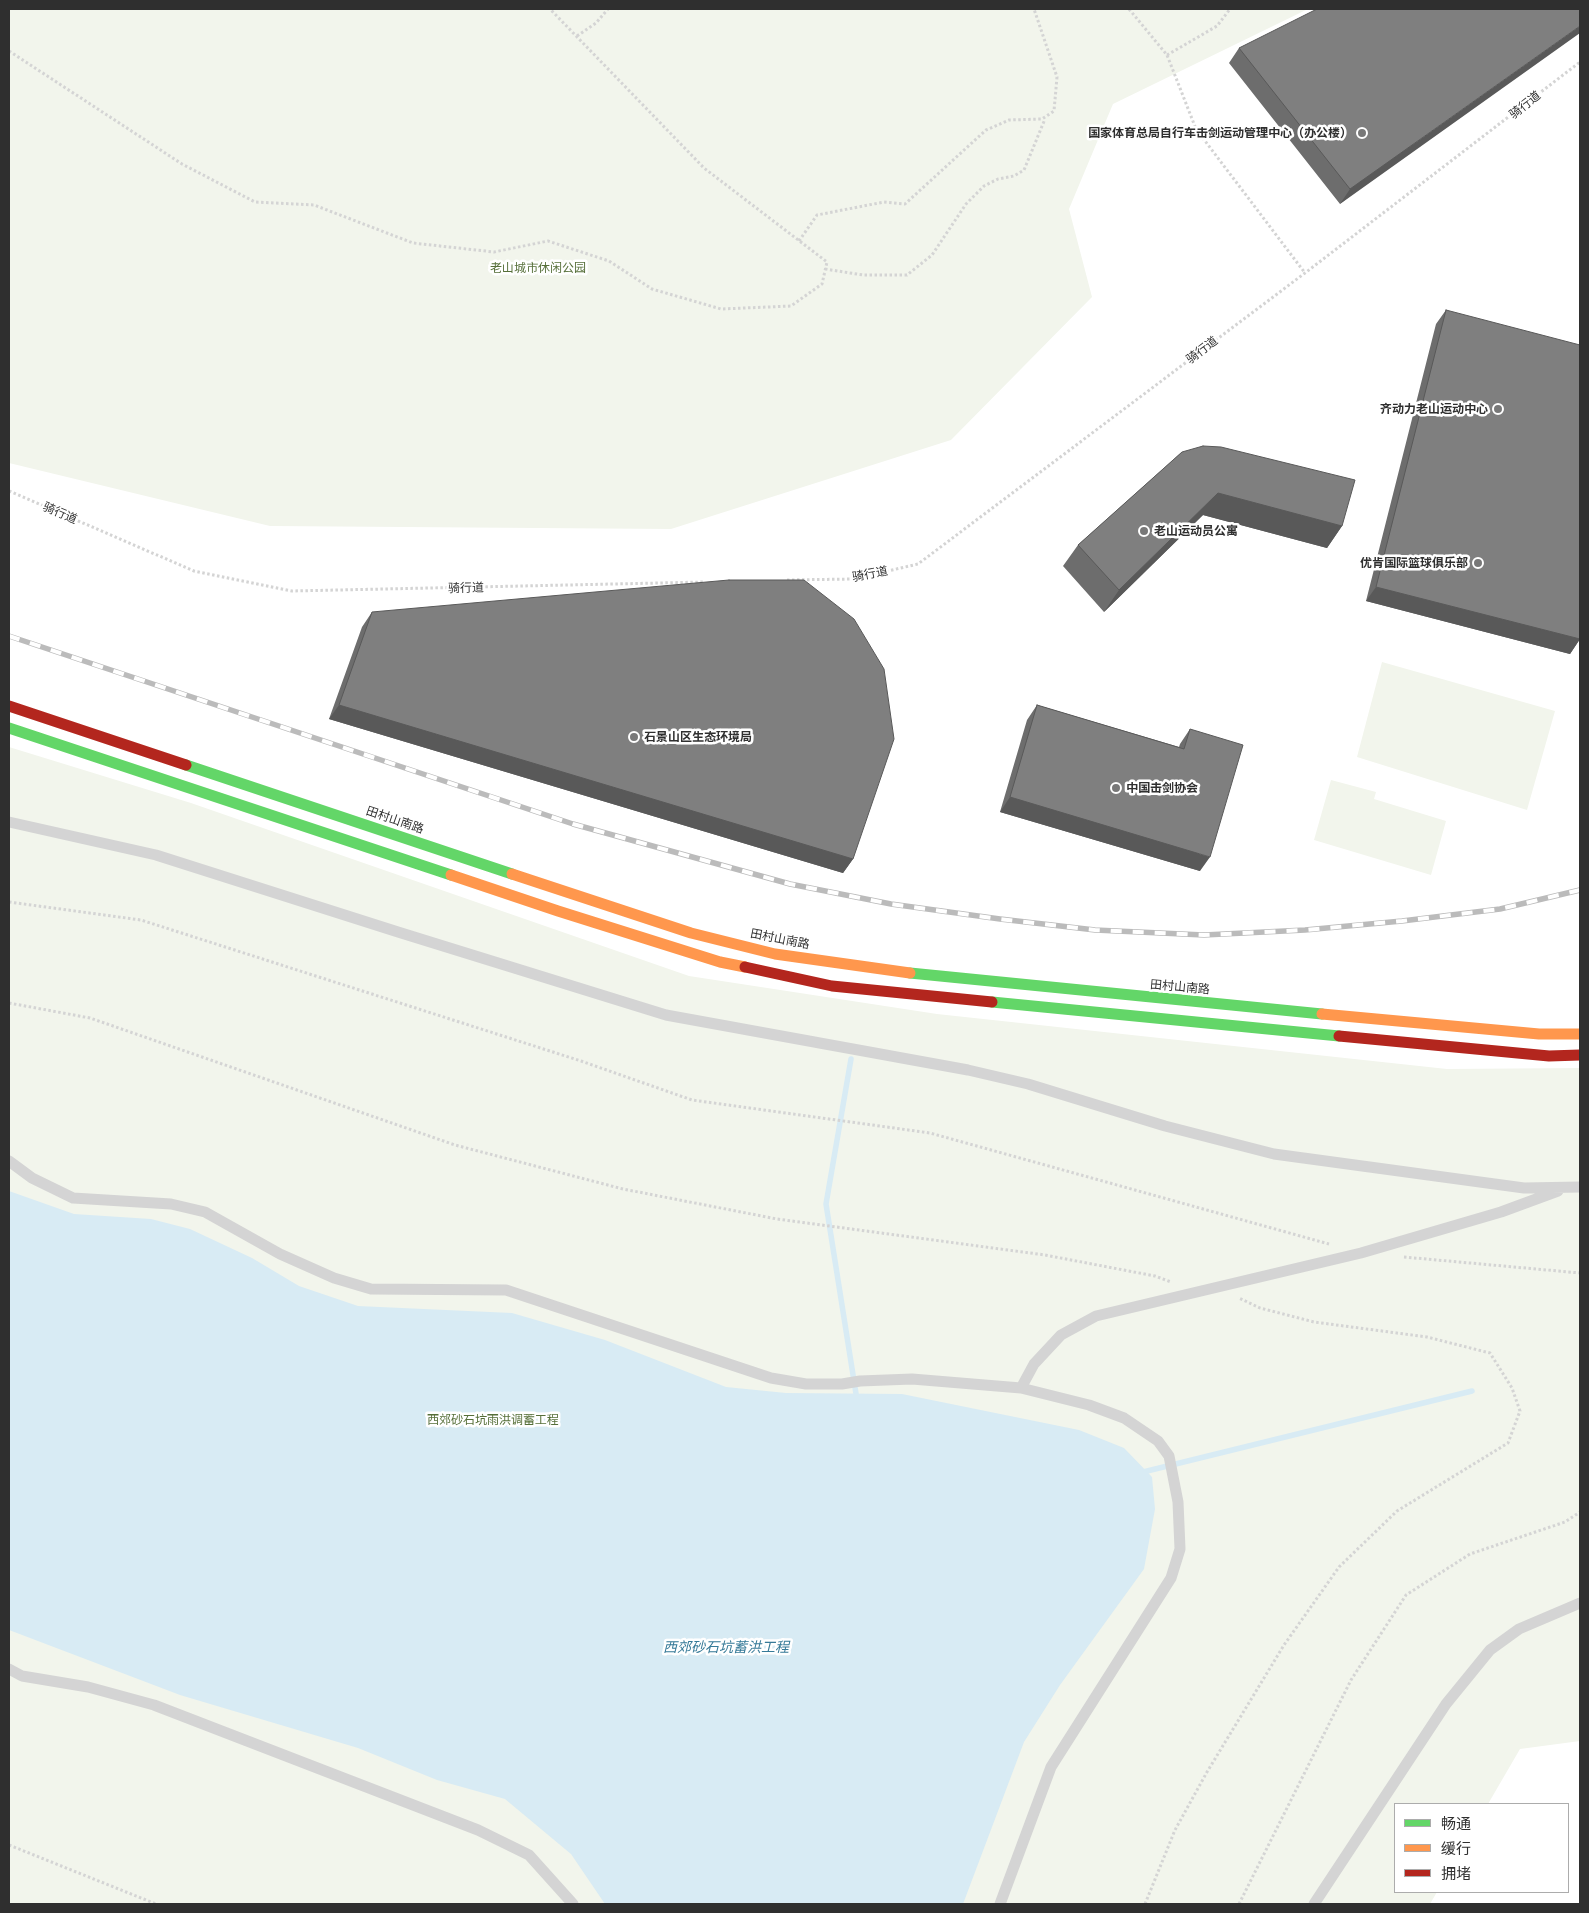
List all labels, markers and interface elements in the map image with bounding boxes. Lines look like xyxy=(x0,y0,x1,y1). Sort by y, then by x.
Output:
street label: 骑行道 xyxy=(1506,88,1544,122)
place label: 国家体育总局自行车击剑运动管理中心（办公楼） xyxy=(1088,126,1352,140)
marker: 国家体育总局自行车击剑运动管理中心（办公楼） xyxy=(1356,127,1368,139)
park label: 老山城市休闲公园 xyxy=(490,261,586,275)
street label: 骑行道 xyxy=(1183,333,1221,367)
place label: 齐动力老山运动中心 xyxy=(1380,402,1488,416)
marker: 齐动力老山运动中心 xyxy=(1492,403,1504,415)
street label: 骑行道 xyxy=(41,499,79,527)
place label: 老山运动员公寓 xyxy=(1154,524,1238,538)
marker: 老山运动员公寓 xyxy=(1138,525,1150,537)
place label: 优肯国际篮球俱乐部 xyxy=(1360,556,1468,570)
marker: 优肯国际篮球俱乐部 xyxy=(1472,557,1484,569)
street label: 骑行道 xyxy=(851,563,889,585)
street label: 骑行道 xyxy=(448,580,484,596)
place label: 石景山区生态环境局 xyxy=(644,730,752,744)
marker: 石景山区生态环境局 xyxy=(628,731,640,743)
place label: 中国击剑协会 xyxy=(1126,781,1198,795)
marker: 中国击剑协会 xyxy=(1110,782,1122,794)
street label: 田村山南路 xyxy=(364,803,426,837)
street label: 田村山南路 xyxy=(749,926,811,952)
street label: 田村山南路 xyxy=(1149,977,1211,997)
park label: 西郊砂石坑雨洪调蓄工程 xyxy=(427,1413,559,1427)
water label: 西郊砂石坑蓄洪工程 xyxy=(663,1639,789,1655)
legend xyxy=(1394,1803,1569,1893)
text: 畅通 xyxy=(1441,1814,1471,1832)
text: 缓行 xyxy=(1441,1839,1471,1857)
text: 拥堵 xyxy=(1441,1864,1471,1882)

